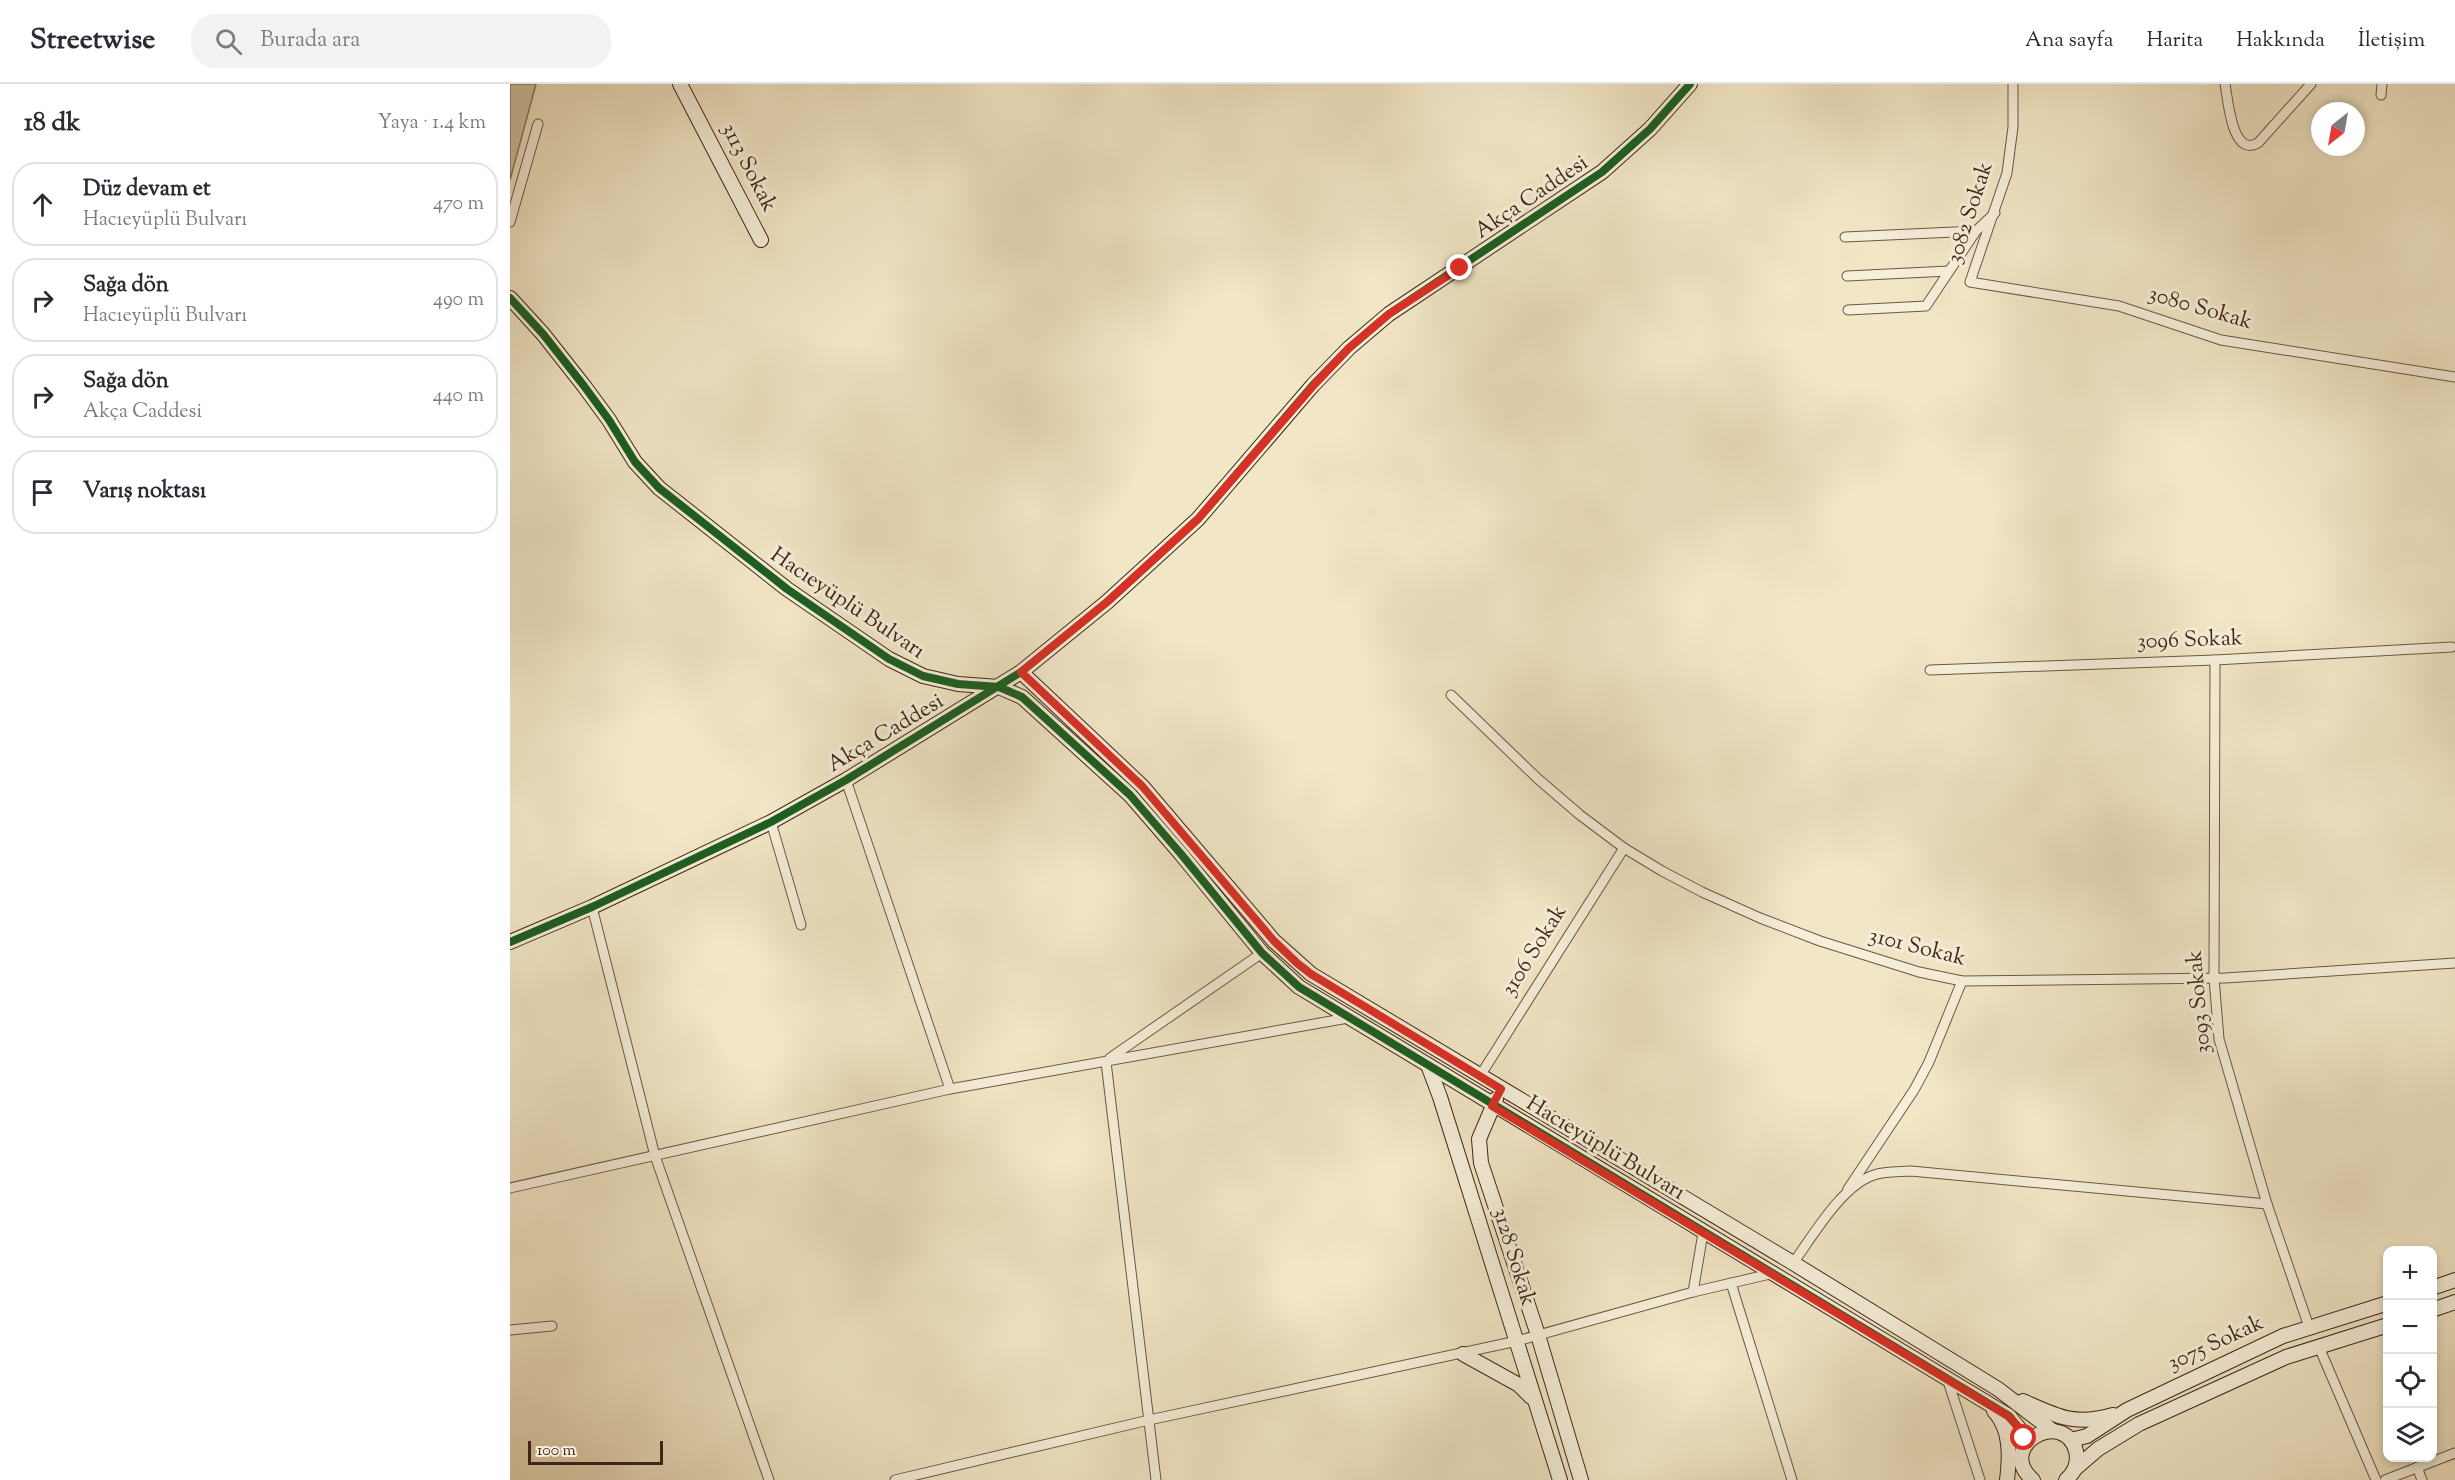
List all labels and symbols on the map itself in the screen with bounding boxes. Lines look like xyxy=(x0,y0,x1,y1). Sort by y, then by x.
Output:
north arrow xyxy=(2311,102,2365,156)
street label: 3113 Sokak xyxy=(712,118,784,218)
street label: Akça Caddesi xyxy=(1469,148,1595,248)
street label: 3082 Sokak xyxy=(1940,158,2002,268)
route end xyxy=(1446,254,1472,280)
street label: 3080 Sokak xyxy=(2144,279,2256,339)
street label: Hacıeyüplü Bulvarı xyxy=(763,540,931,668)
street label: 3096 Sokak xyxy=(2137,623,2243,659)
street label: Akça Caddesi xyxy=(822,687,950,781)
street label: 3106 Sokak xyxy=(1494,899,1576,1003)
street label: 3101 Sokak xyxy=(1865,921,1969,975)
street label: 3093 Sokak xyxy=(2180,949,2220,1055)
street label: Hacıeyüplü Bulvarı xyxy=(1519,1089,1691,1209)
street label: 3128 Sokak xyxy=(1483,1204,1543,1310)
street label: 3075 Sokak xyxy=(2163,1308,2269,1380)
route start xyxy=(2010,1424,2036,1450)
scale bar xyxy=(528,1438,663,1466)

